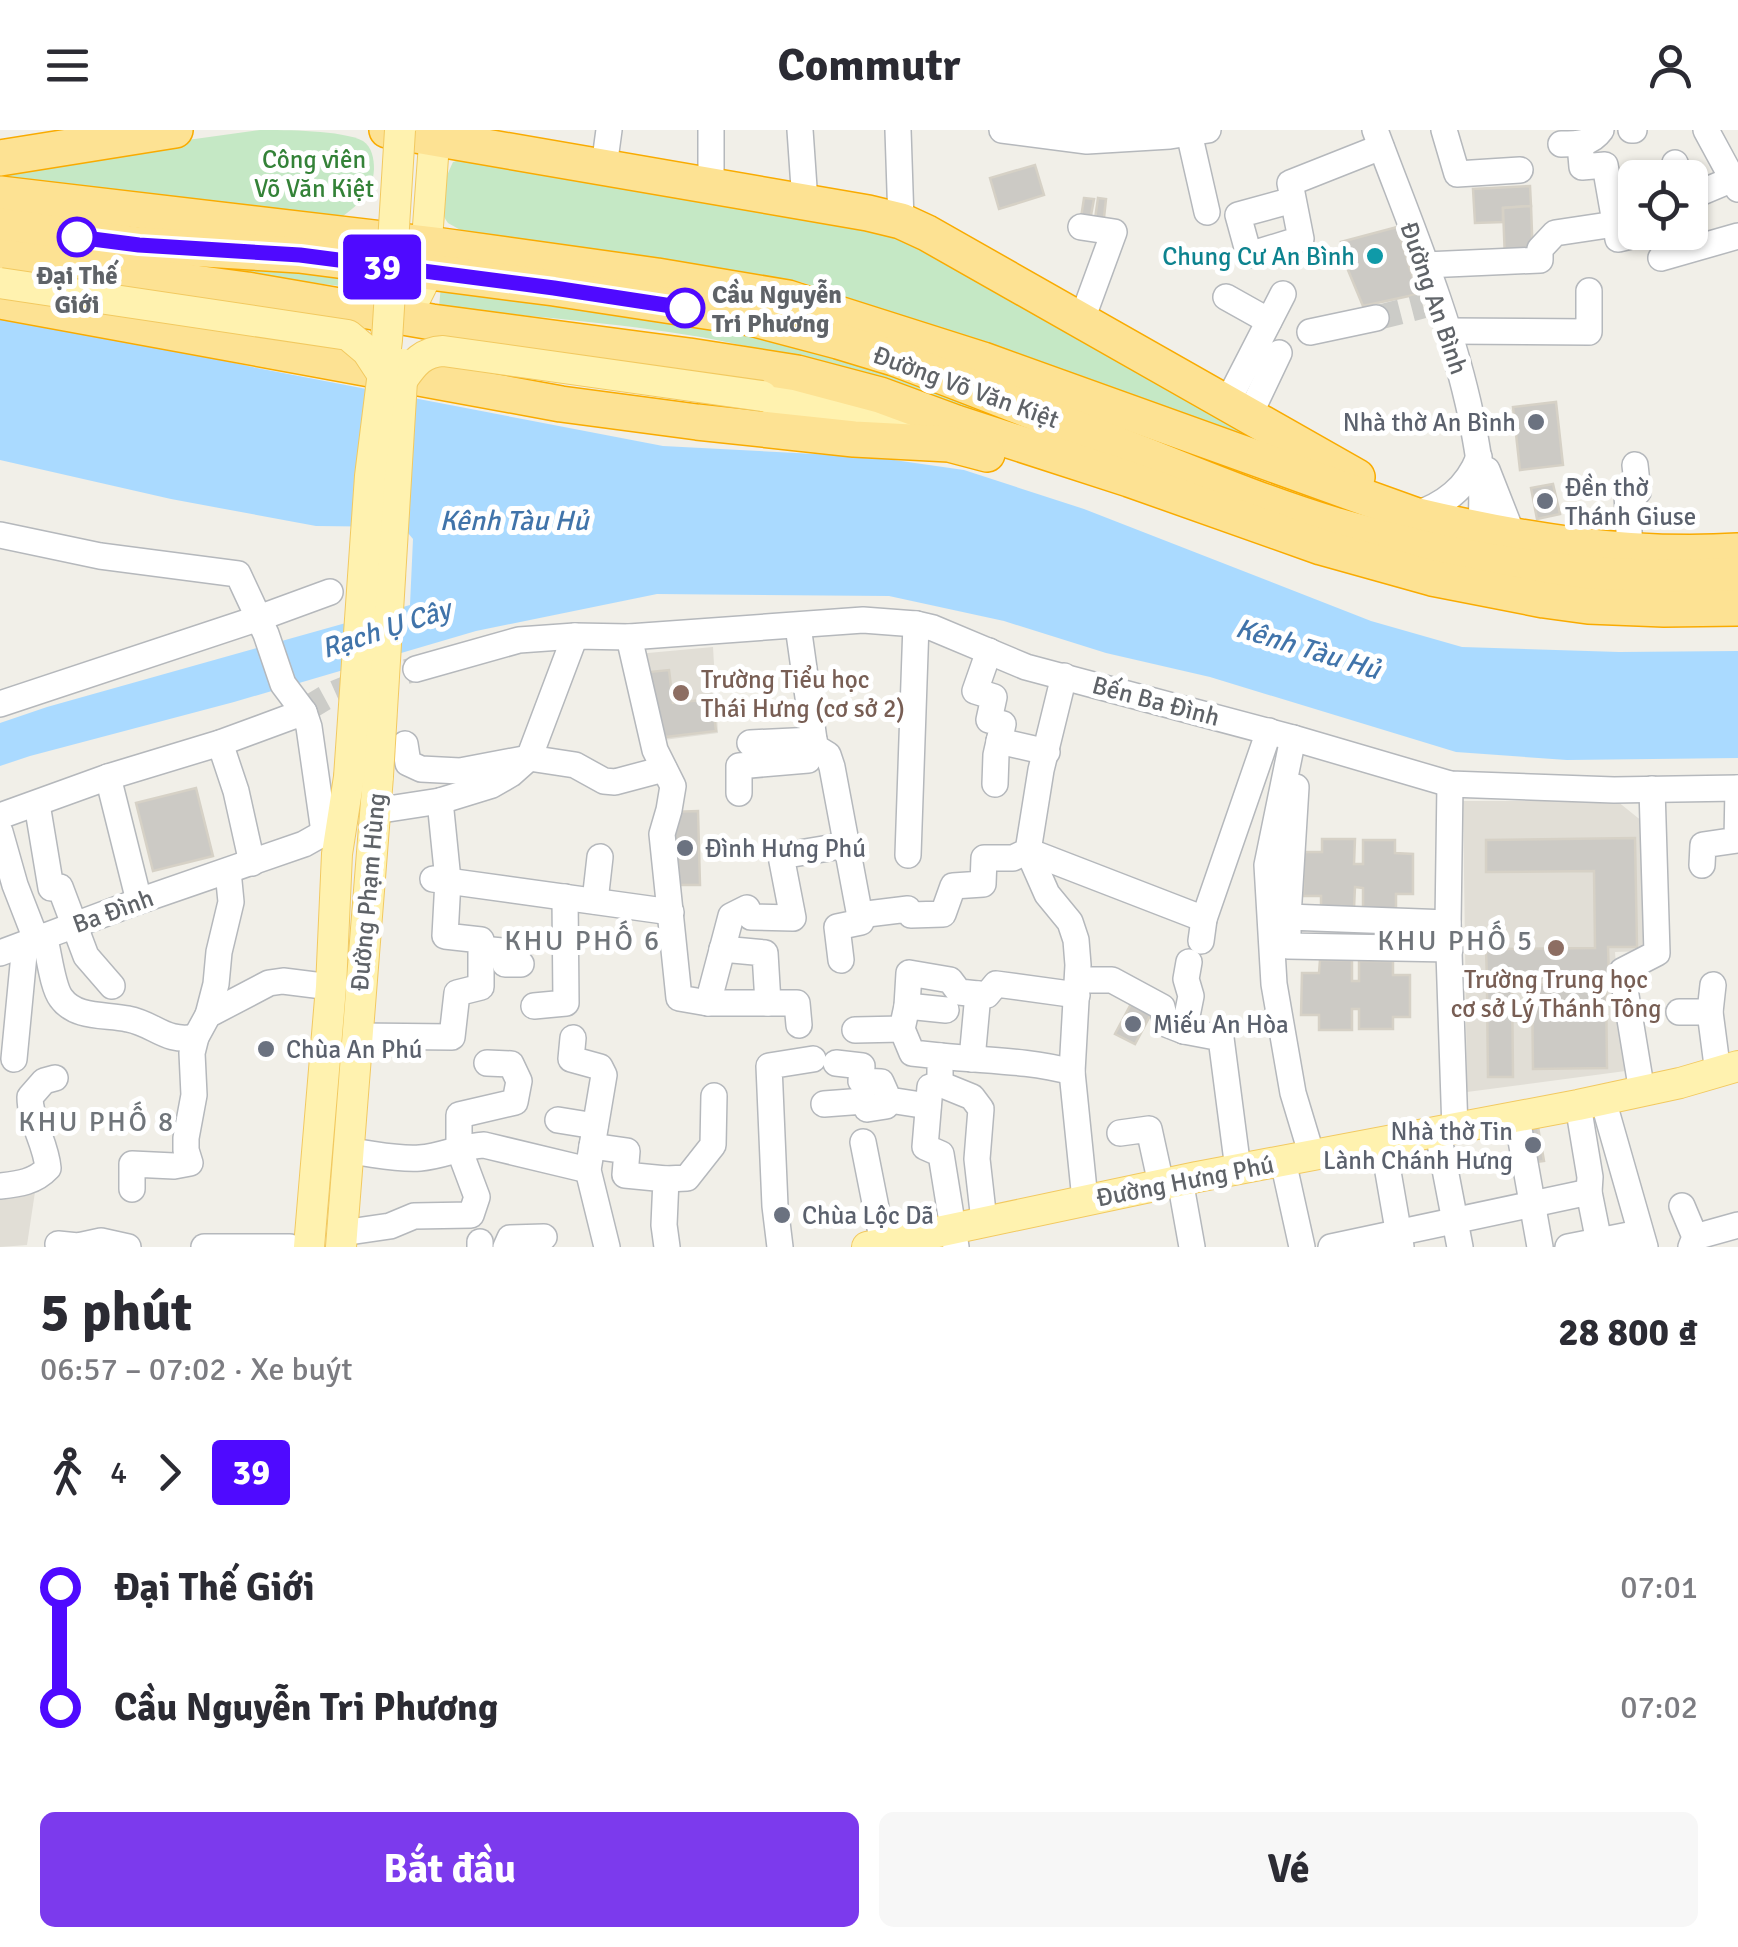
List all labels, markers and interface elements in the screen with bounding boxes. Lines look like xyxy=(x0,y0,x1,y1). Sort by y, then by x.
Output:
icon: menu xyxy=(40,38,95,93)
text: Commutr xyxy=(778,38,960,93)
icon: person xyxy=(1643,38,1698,93)
park label: Công viên Võ Văn Kiệt xyxy=(254,144,374,204)
map controls xyxy=(1618,160,1708,250)
button: locate xyxy=(1618,160,1708,250)
marker: Đại Thế Giới xyxy=(58,218,96,256)
street label: Đường An Bình xyxy=(1393,218,1475,378)
line badge: 39 xyxy=(337,234,427,300)
place label: Chung Cư An Bình xyxy=(1162,241,1355,272)
marker: Chung Cư An Bình xyxy=(1364,245,1386,267)
text: 39 xyxy=(363,246,401,289)
place label: Đại Thế Giới xyxy=(36,259,119,320)
place label: Cầu Nguyễn Tri Phương xyxy=(712,278,842,339)
marker: Cầu Nguyễn Tri Phương xyxy=(666,289,704,327)
street label: Đường Võ Văn Kiệt xyxy=(869,339,1063,435)
place label: Nhà thờ An Bình xyxy=(1343,407,1516,438)
marker: Nhà thờ An Bình xyxy=(1525,411,1547,433)
place label: Đền thờ Thánh Giuse xyxy=(1565,472,1696,532)
marker: Đền thờ Thánh Giuse xyxy=(1534,490,1556,512)
water label: Kênh Tàu Hủ xyxy=(439,504,590,538)
water label: Rạch Ụ Cây xyxy=(317,591,459,666)
water label: Kênh Tàu Hủ xyxy=(1232,611,1386,688)
place label: Trường Tiểu học Thái Hưng (cơ sở 2) xyxy=(701,664,905,724)
street label: Bến Ba Đình xyxy=(1089,669,1223,733)
marker: Trường Tiểu học Thái Hưng (cơ sở 2) xyxy=(670,682,692,704)
street label: Đường Phạm Hùng xyxy=(344,792,392,992)
place label: Đình Hưng Phú xyxy=(705,833,866,864)
marker: Đình Hưng Phú xyxy=(674,837,696,859)
street label: Ba Đình xyxy=(68,882,158,940)
district label: KHU PHỐ 6 xyxy=(504,920,662,958)
district label: KHU PHỐ 5 xyxy=(1377,920,1535,958)
marker: Trường Trung học cơ sở Lý Thánh Tông xyxy=(1545,937,1567,959)
place label: Trường Trung học cơ sở Lý Thánh Tông xyxy=(1451,964,1661,1024)
place label: Miếu An Hòa xyxy=(1153,1009,1289,1040)
marker: Miếu An Hòa xyxy=(1122,1013,1144,1035)
place label: Chùa An Phú xyxy=(286,1034,422,1065)
marker: Chùa An Phú xyxy=(255,1038,277,1060)
district label: KHU PHỐ 8 xyxy=(18,1101,176,1139)
place label: Nhà thờ Tin Lành Chánh Hưng xyxy=(1323,1116,1513,1176)
marker: Nhà thờ Tin Lành Chánh Hưng xyxy=(1522,1134,1544,1156)
street label: Đường Hưng Phú xyxy=(1093,1149,1277,1213)
place label: Chùa Lộc Dã xyxy=(802,1200,934,1231)
marker: Chùa Lộc Dã xyxy=(771,1204,793,1226)
text: 5 phút xyxy=(40,1278,192,1346)
text: 28 800 ₫ xyxy=(1558,1309,1698,1356)
text: 06:57 – 07:02 · Xe buýt xyxy=(40,1350,352,1389)
icon: walk xyxy=(40,1445,95,1500)
icon: forward xyxy=(142,1445,197,1500)
text: 39 xyxy=(232,1451,270,1494)
text: 4 xyxy=(110,1453,127,1492)
text: Đại Thế Giới xyxy=(114,1564,314,1611)
text: 07:01 xyxy=(1620,1568,1698,1607)
text: Cầu Nguyễn Tri Phương xyxy=(114,1684,498,1731)
text: 07:02 xyxy=(1620,1688,1698,1727)
button: Bắt đầu xyxy=(40,1812,859,1927)
button: Vé xyxy=(879,1812,1698,1927)

